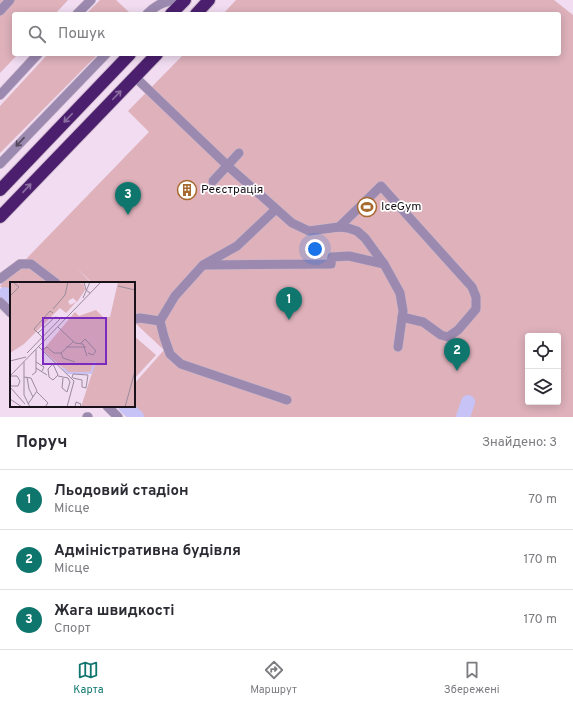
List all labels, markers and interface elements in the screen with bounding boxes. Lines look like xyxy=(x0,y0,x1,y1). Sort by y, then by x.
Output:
search box xyxy=(12,12,561,56)
icon: search xyxy=(26,23,48,45)
text: Пошук xyxy=(58,25,106,44)
one-way arrow xyxy=(112,90,122,100)
one-way arrow xyxy=(63,113,73,123)
one-way arrow xyxy=(16,137,25,148)
building icon: Реєстрація xyxy=(176,179,198,201)
pin: 3 xyxy=(115,182,141,215)
place label: Реєстрація xyxy=(201,182,263,198)
one-way arrow xyxy=(22,183,32,193)
sports icon: IceGym xyxy=(356,196,378,218)
place label: IceGym xyxy=(381,199,422,215)
your location xyxy=(305,239,325,259)
inset map xyxy=(10,282,135,407)
pin: 1 xyxy=(276,287,302,320)
map controls xyxy=(525,333,561,405)
button: locate xyxy=(525,333,561,369)
pin: 2 xyxy=(444,338,470,371)
button: layers xyxy=(525,369,561,405)
text: Поруч xyxy=(16,432,68,454)
text: Знайдено: 3 xyxy=(482,435,557,451)
text: Льодовий стадіон xyxy=(54,482,189,501)
text: 1 xyxy=(26,492,32,508)
text: 70 m xyxy=(528,492,557,508)
text: Місце xyxy=(54,501,89,517)
text: Адміністративна будівля xyxy=(54,542,241,561)
text: 2 xyxy=(25,552,33,568)
text: 170 m xyxy=(523,552,557,568)
text: Місце xyxy=(54,561,89,577)
text: Жага швидкості xyxy=(54,602,174,621)
text: 3 xyxy=(25,612,33,628)
text: 170 m xyxy=(523,612,557,628)
text: Спорт xyxy=(54,621,91,637)
tab: Карта xyxy=(73,659,104,697)
tab: Маршрут xyxy=(250,659,297,697)
tab: Збережені xyxy=(444,659,500,697)

